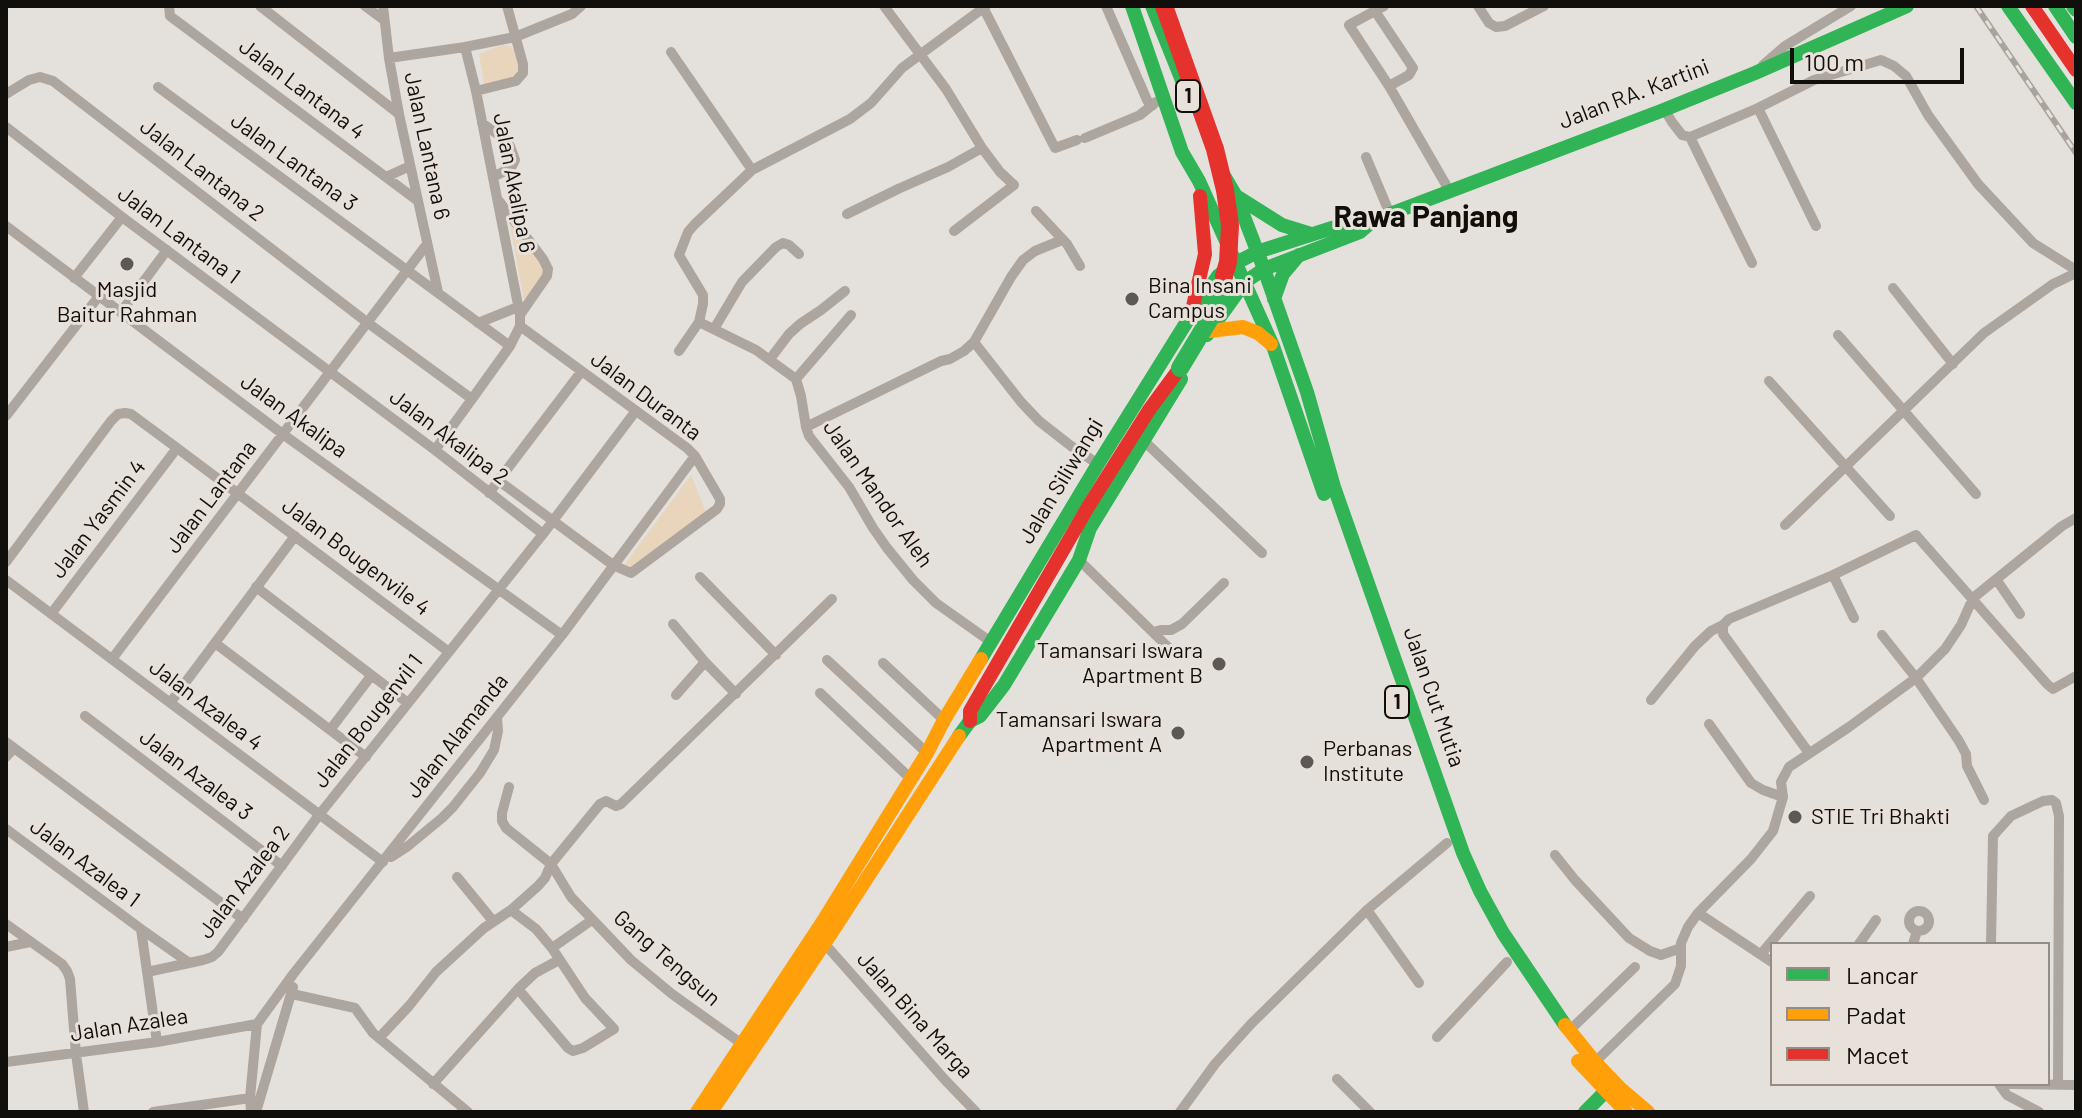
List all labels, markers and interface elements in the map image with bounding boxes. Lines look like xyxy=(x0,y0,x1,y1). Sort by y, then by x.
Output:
scale bar xyxy=(1794,32,1968,82)
street label: Jalan Lantana 4 xyxy=(234,33,370,145)
text: 100 m xyxy=(1804,47,1864,76)
street label: Jalan RA. Kartini xyxy=(1555,53,1713,135)
street label: Jalan Lantana 6 xyxy=(398,70,456,222)
road number: 1 xyxy=(1176,80,1200,112)
street label: Jalan Lantana 3 xyxy=(225,107,363,217)
street label: Jalan Akalipa 6 xyxy=(488,111,540,255)
street label: Jalan Lantana 2 xyxy=(135,113,269,227)
street label: Jalan Lantana 1 xyxy=(113,180,245,290)
district label: Rawa Panjang xyxy=(1334,199,1518,235)
marker: Masjid Baitur Rahman xyxy=(118,255,136,273)
place label: Bina Insani Campus xyxy=(1148,273,1252,324)
place label: Masjid Baitur Rahman xyxy=(57,277,197,328)
marker: Bina Insani Campus xyxy=(1123,290,1141,308)
street label: Jalan Duranta xyxy=(585,346,707,446)
street label: Jalan Akalipa xyxy=(235,368,353,464)
street label: Jalan Akalipa 2 xyxy=(384,384,514,490)
street label: Jalan Siliwangi xyxy=(1013,413,1109,549)
street label: Jalan Mandor Aleh xyxy=(817,415,939,573)
street label: Jalan Lantana xyxy=(160,435,262,559)
street label: Jalan Yasmin 4 xyxy=(45,454,151,584)
street label: Jalan Bougenvile 4 xyxy=(277,493,435,621)
street label: Jalan Cut Mutia xyxy=(1398,623,1470,771)
place label: Tamansari Iswara Apartment B xyxy=(1037,638,1203,690)
street label: Jalan Bougenvil 1 xyxy=(308,649,428,793)
street label: Jalan Azalea 4 xyxy=(144,654,268,756)
marker: Tamansari Iswara Apartment B xyxy=(1210,655,1228,673)
street label: Jalan Alamanda xyxy=(400,669,514,803)
road number: 1 xyxy=(1385,686,1409,718)
place label: Tamansari Iswara Apartment A xyxy=(996,707,1162,758)
street label: Jalan Azalea 3 xyxy=(134,724,258,826)
marker: Tamansari Iswara Apartment A xyxy=(1169,724,1187,742)
place label: Perbanas Institute xyxy=(1323,736,1412,788)
marker: Perbanas Institute xyxy=(1298,753,1316,771)
place label: STIE Tri Bhakti xyxy=(1811,804,1950,830)
marker: STIE Tri Bhakti xyxy=(1786,808,1804,826)
street label: Jalan Azalea 1 xyxy=(25,813,145,913)
street label: Jalan Azalea 2 xyxy=(193,820,295,944)
street label: Gang Tengsun xyxy=(608,904,726,1012)
legend xyxy=(1770,942,2050,1086)
street label: Jalan Bina Marga xyxy=(851,946,979,1084)
text: Lancar xyxy=(1846,960,1918,989)
text: Padat xyxy=(1846,1000,1906,1029)
street label: Jalan Azalea xyxy=(68,1003,190,1047)
text: Macet xyxy=(1846,1040,1909,1069)

